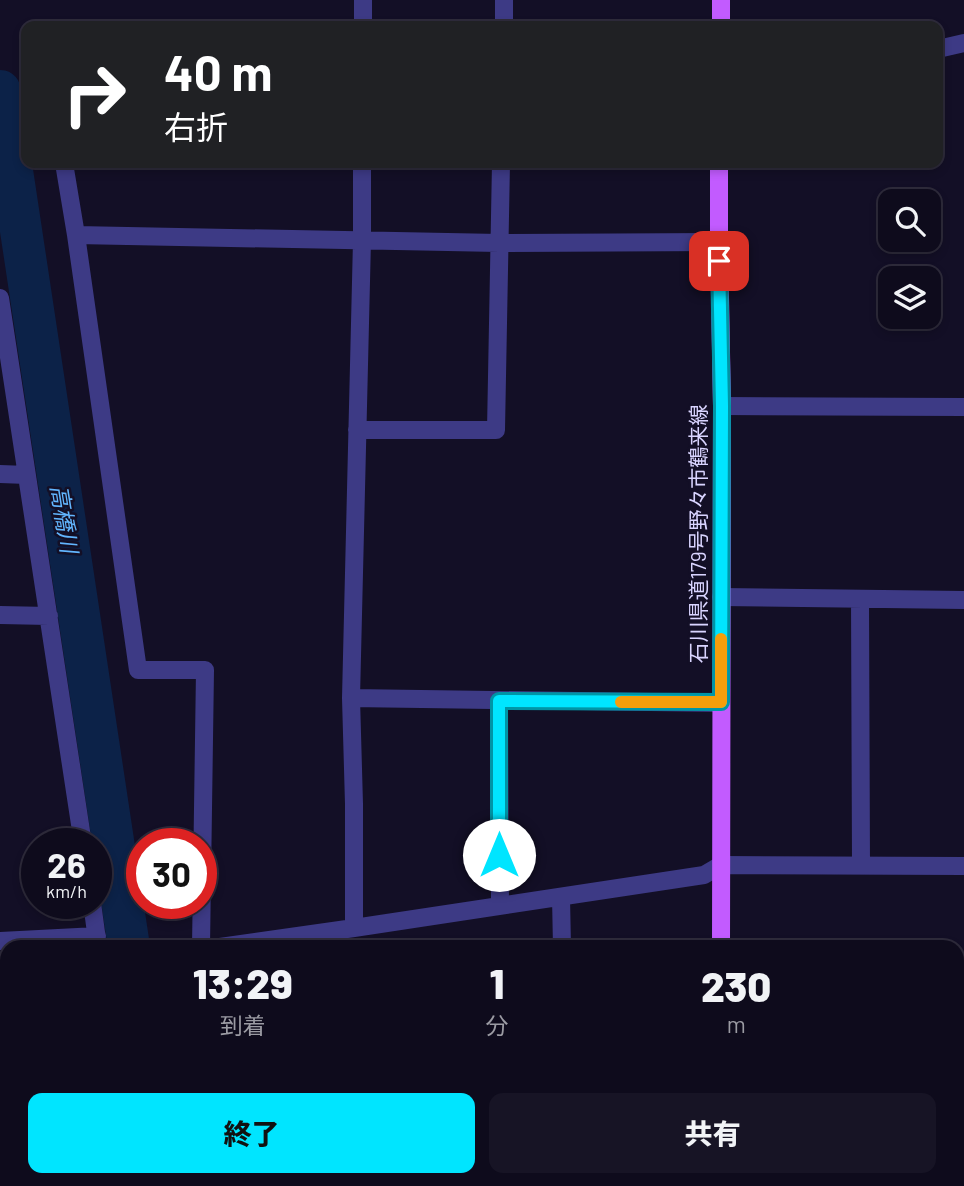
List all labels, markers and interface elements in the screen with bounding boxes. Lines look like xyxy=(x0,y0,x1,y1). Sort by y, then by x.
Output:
text: 40 m xyxy=(164,42,272,101)
icon: right xyxy=(49,49,140,140)
text: 右折 xyxy=(164,107,228,145)
map controls xyxy=(878,189,941,329)
button: search xyxy=(878,189,941,252)
pin xyxy=(689,231,749,291)
icon: arrive xyxy=(700,242,738,280)
button: layers xyxy=(878,266,941,329)
street label: 石川県道179号野々市鶴来線 xyxy=(685,404,710,664)
water label: 高橋川 xyxy=(46,483,85,558)
position arrow xyxy=(462,818,536,892)
speed limit sign: 30 xyxy=(126,828,217,919)
text: 26 xyxy=(47,843,86,885)
text: km/h xyxy=(46,880,87,902)
text: 13:29 xyxy=(193,957,293,1007)
text: 1 xyxy=(489,957,504,1007)
text: 230 xyxy=(701,960,771,1010)
text: m xyxy=(727,1010,746,1038)
text: 到着 xyxy=(220,1011,266,1039)
text: 分 xyxy=(485,1011,508,1039)
button: 終了 xyxy=(28,1093,475,1173)
button: 共有 xyxy=(489,1093,936,1173)

